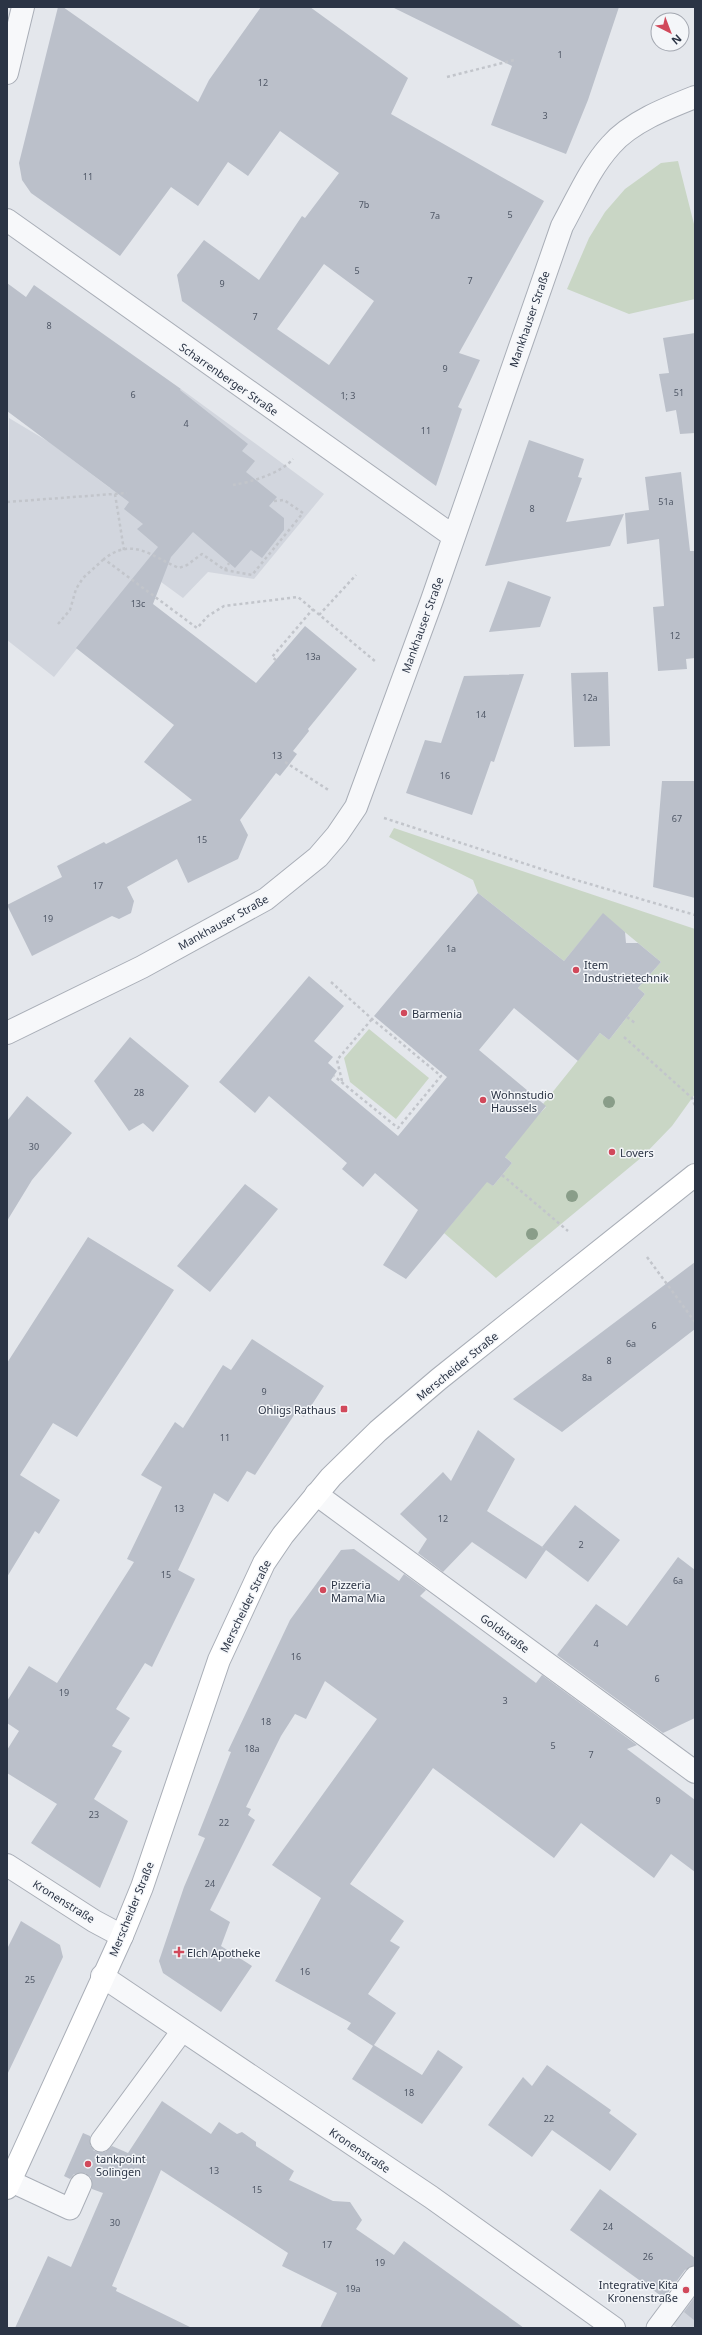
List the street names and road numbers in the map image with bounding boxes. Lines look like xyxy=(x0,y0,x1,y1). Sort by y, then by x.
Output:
street label: Mankhauser Straße xyxy=(505,269,553,369)
street label: Scharrenberger Straße xyxy=(177,339,281,419)
street label: Mankhauser Straße xyxy=(398,575,446,675)
street label: Mankhauser Straße xyxy=(175,891,271,953)
street label: Merscheider Straße xyxy=(413,1328,501,1404)
street label: Merscheider Straße xyxy=(216,1557,274,1655)
street label: Goldstraße xyxy=(477,1610,533,1656)
street label: Merscheider Straße xyxy=(105,1859,157,1959)
street label: Kronenstraße xyxy=(30,1876,98,1926)
street label: Kronenstraße xyxy=(327,2124,393,2176)

